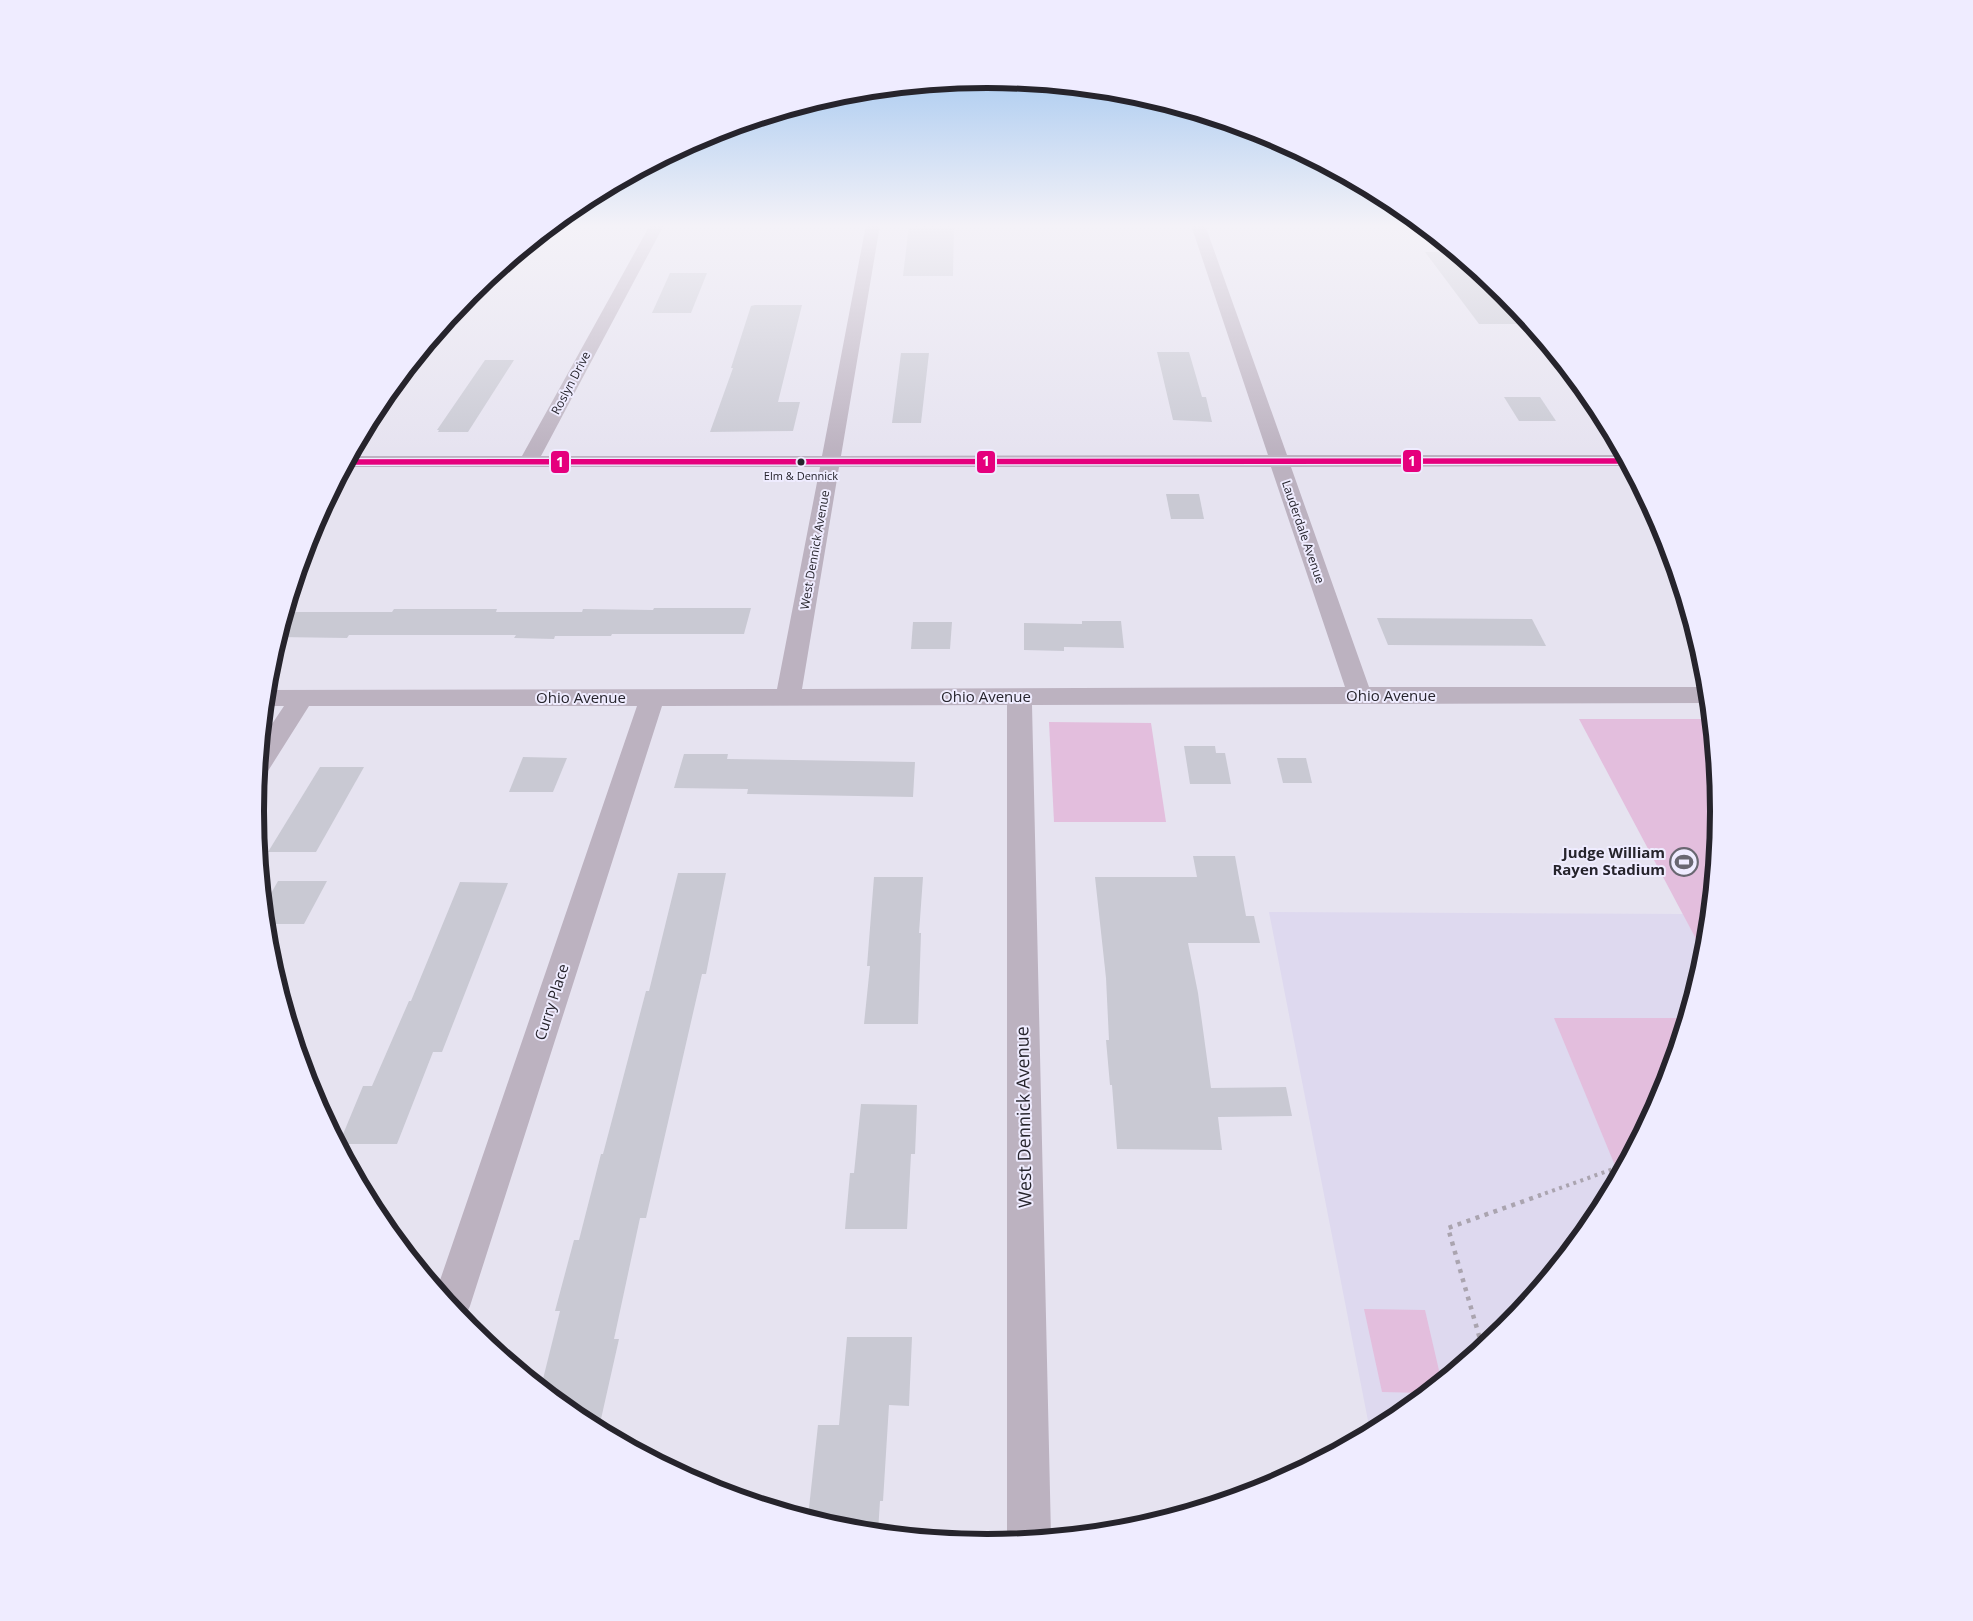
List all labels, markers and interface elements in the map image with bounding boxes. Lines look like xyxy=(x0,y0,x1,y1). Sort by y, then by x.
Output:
street label: Roslyn Drive xyxy=(547,348,594,417)
line badge: 1 xyxy=(1402,449,1422,473)
line badge: 1 xyxy=(550,450,570,474)
line badge: 1 xyxy=(976,450,996,474)
text: 1 xyxy=(982,451,990,470)
text: 1 xyxy=(1408,451,1416,470)
text: 1 xyxy=(556,452,564,471)
marker: Elm & Dennick xyxy=(796,457,806,467)
place label: Elm & Dennick xyxy=(764,468,838,483)
street label: Lauderdale Avenue xyxy=(1278,478,1329,586)
street label: West Dennick Avenue xyxy=(796,489,833,611)
street label: Ohio Avenue xyxy=(1346,685,1436,705)
street label: Ohio Avenue xyxy=(941,686,1031,706)
street label: Ohio Avenue xyxy=(536,687,626,707)
place label: Judge William Rayen Stadium xyxy=(1552,842,1665,879)
sports icon: Judge William Rayen Stadium xyxy=(1669,847,1699,877)
street label: Curry Place xyxy=(529,961,573,1042)
street label: West Dennick Avenue xyxy=(1009,1026,1037,1208)

